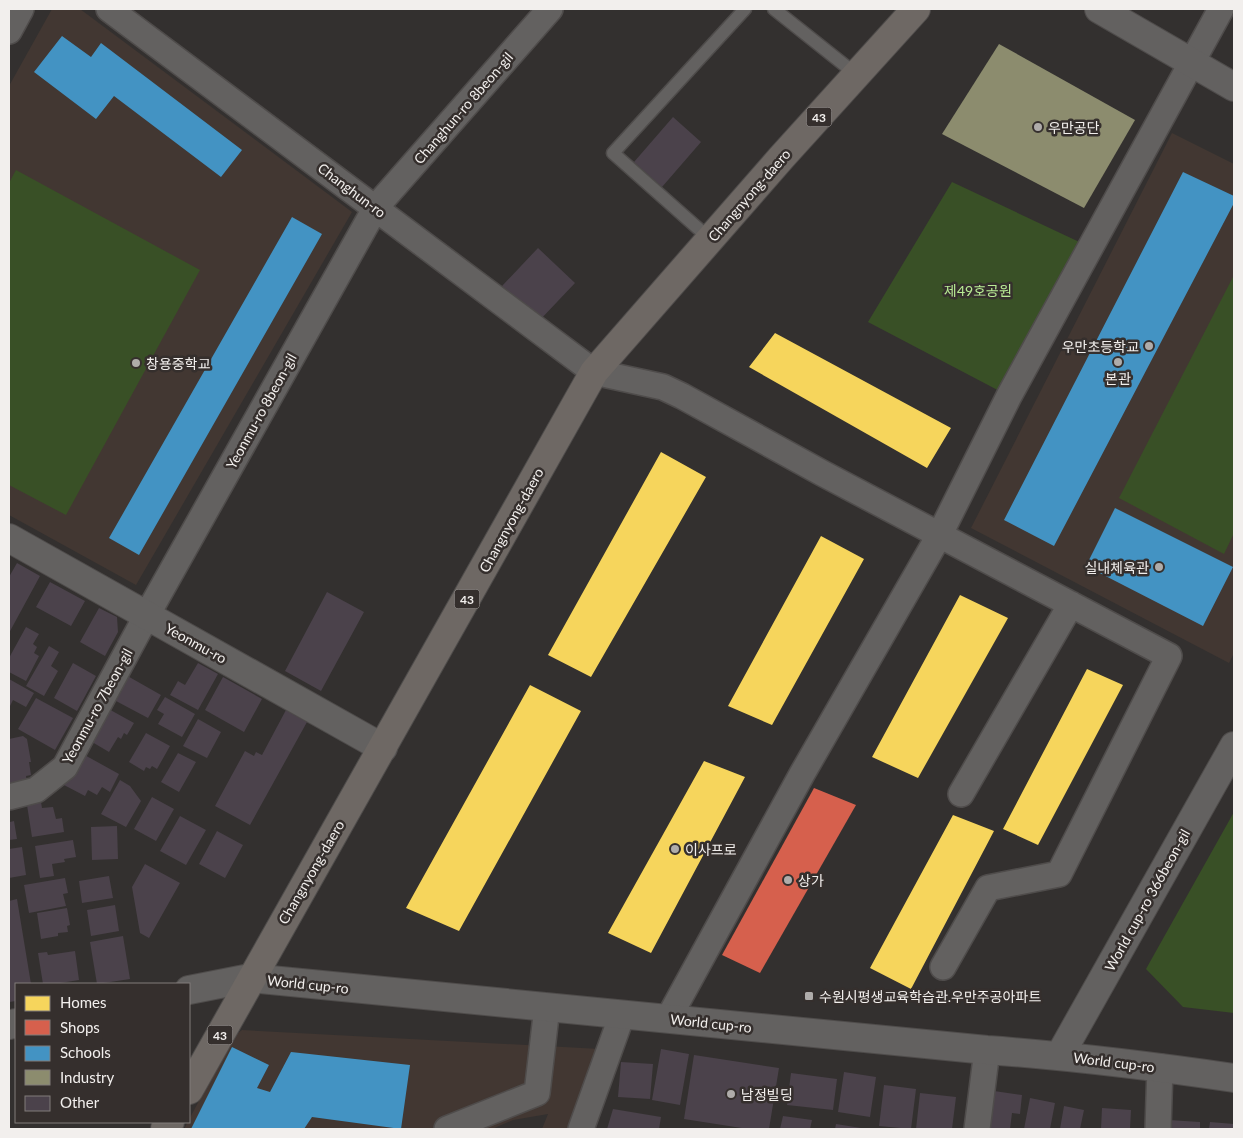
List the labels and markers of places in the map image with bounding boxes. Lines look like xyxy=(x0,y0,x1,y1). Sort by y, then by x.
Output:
place label: 우만공단 xyxy=(1048,119,1100,136)
marker: 우만공단 xyxy=(1032,121,1044,133)
place label: 우만초등학교 xyxy=(1062,338,1139,355)
marker: 우만초등학교 xyxy=(1143,340,1155,352)
place label: 창용중학교 xyxy=(146,355,211,372)
marker: 본관 xyxy=(1112,356,1124,368)
marker: 창용중학교 xyxy=(130,357,142,369)
place label: 본관 xyxy=(1105,370,1131,387)
place label: 실내체육관 xyxy=(1085,559,1149,576)
marker: 실내체육관 xyxy=(1153,561,1165,573)
place label: 이사프로 xyxy=(685,841,737,858)
marker: 이사프로 xyxy=(669,843,681,855)
place label: 상가 xyxy=(798,872,824,889)
marker: 상가 xyxy=(782,874,794,886)
place label: 수원시평생교육학습관.우만주공아파트 xyxy=(819,988,1041,1005)
marker: 수원시평생교육학습관.우만주공아파트 xyxy=(803,990,815,1002)
place label: 남정빌딩 xyxy=(741,1086,793,1103)
marker: 남정빌딩 xyxy=(725,1088,737,1100)

